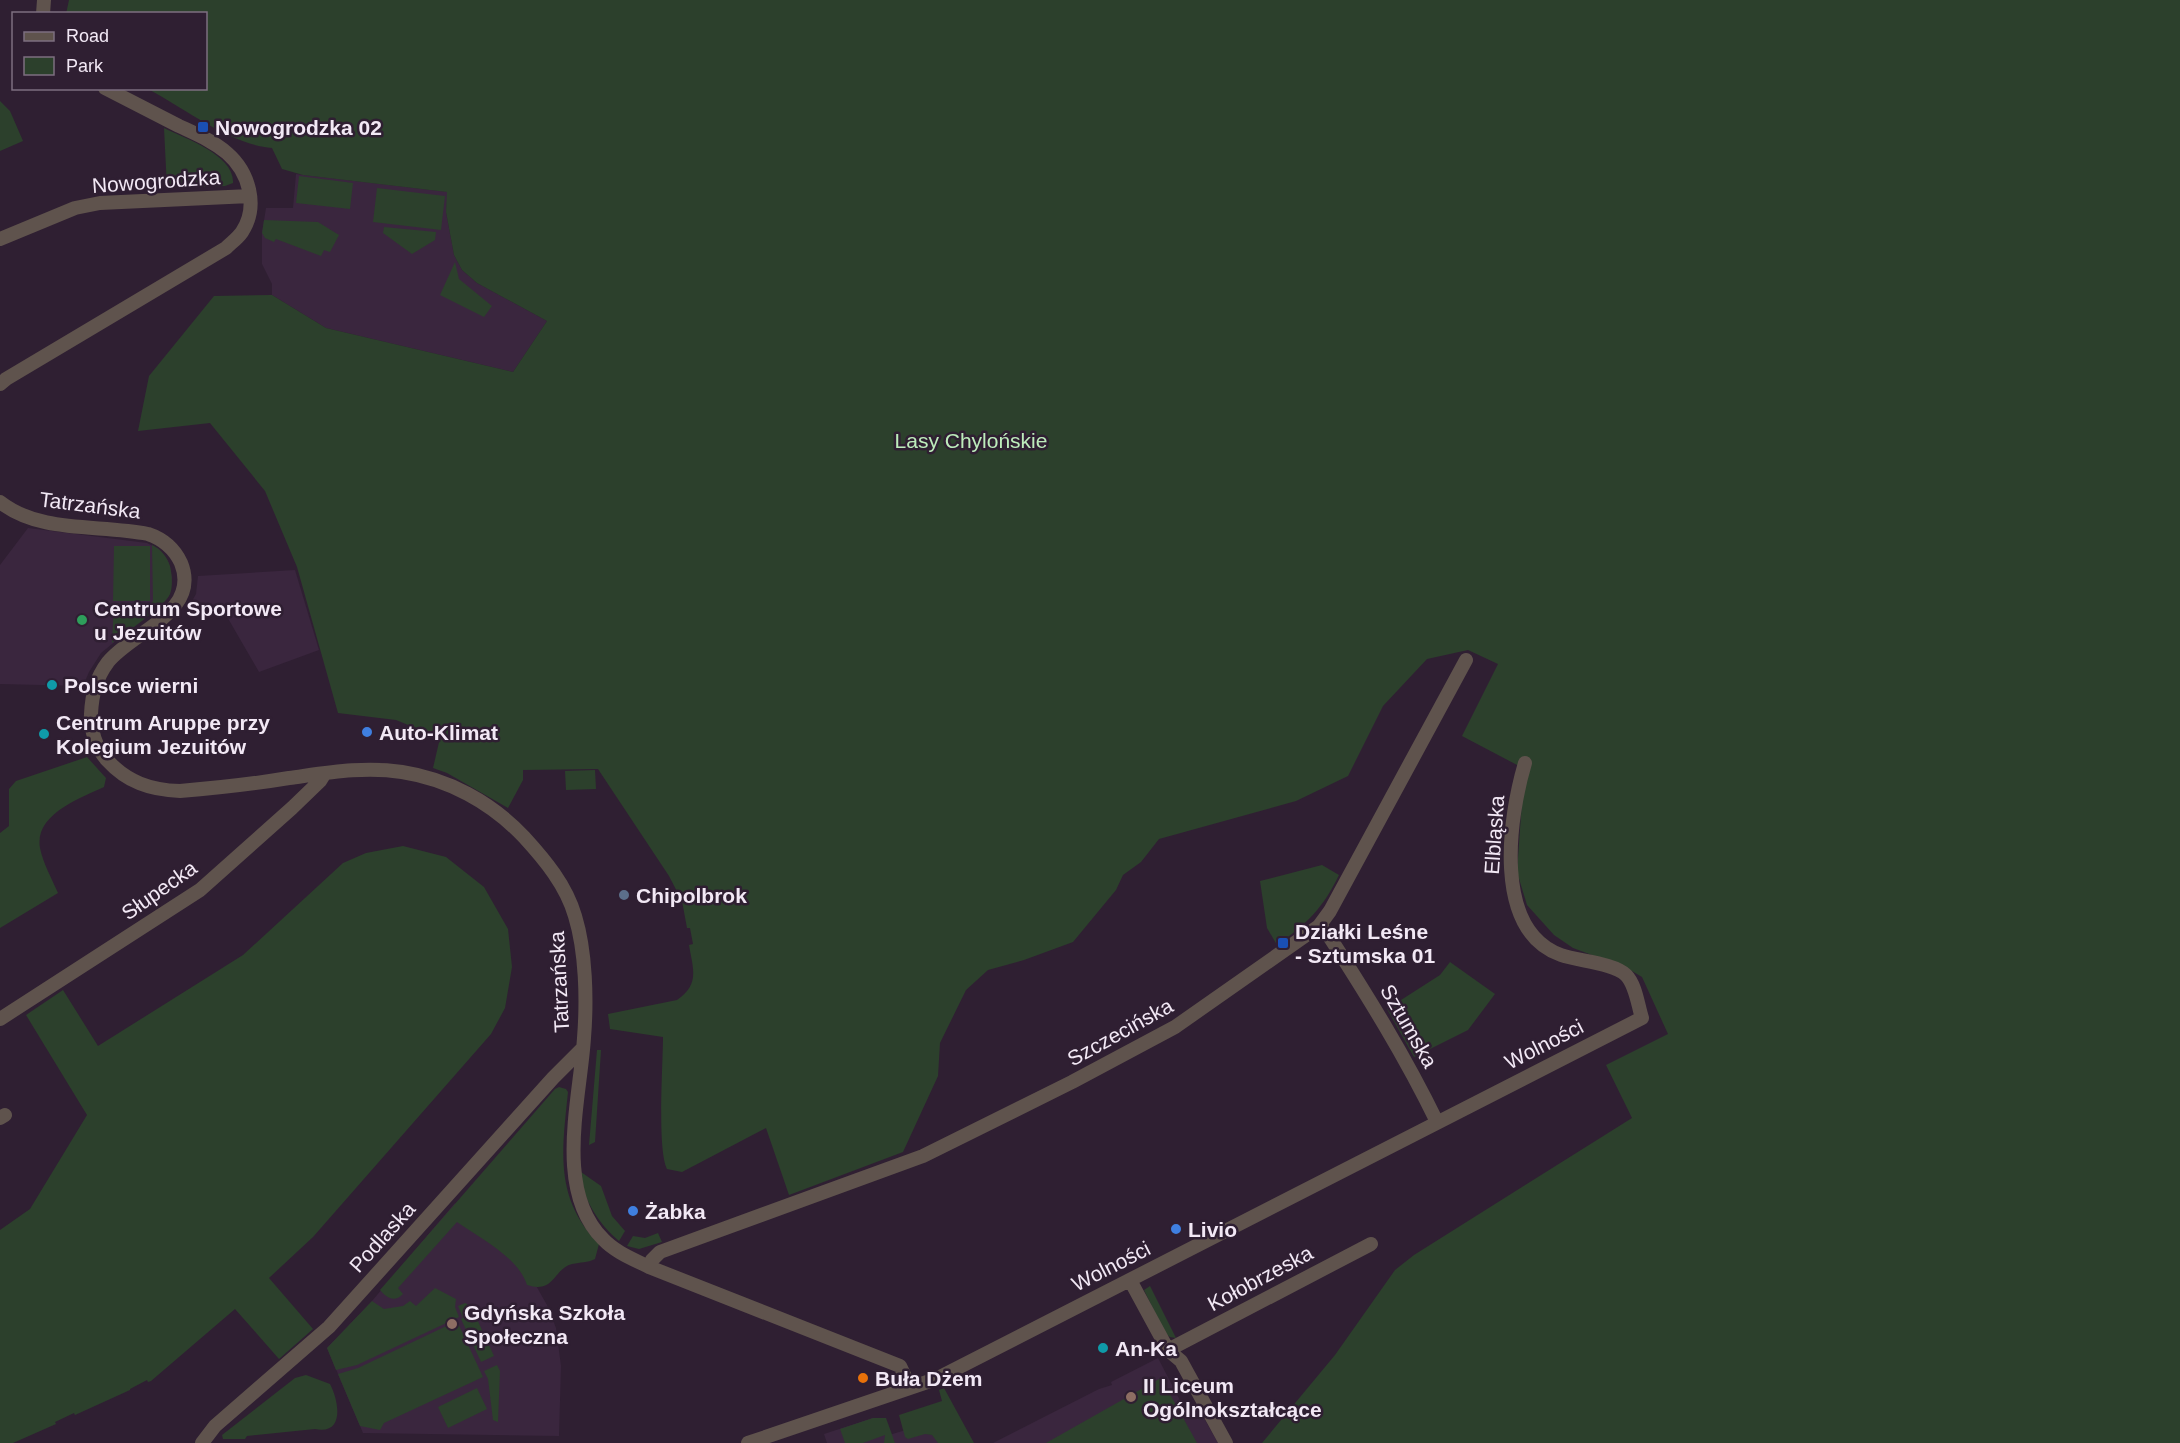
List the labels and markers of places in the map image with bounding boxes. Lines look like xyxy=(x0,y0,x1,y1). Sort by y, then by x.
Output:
place label: Nowogrodzka 02 xyxy=(215,116,382,139)
marker: Nowogrodzka 02 xyxy=(196,120,210,134)
place label: Centrum Sportowe u Jezuitów xyxy=(94,597,282,644)
marker: Centrum Sportowe u Jezuitów xyxy=(75,613,89,627)
place label: Polsce wierni xyxy=(64,674,198,697)
marker: Polsce wierni xyxy=(45,678,59,692)
place label: Centrum Aruppe przy Kolegium Jezuitów xyxy=(56,711,270,758)
place label: Auto-Klimat xyxy=(379,721,498,744)
marker: Auto-Klimat xyxy=(360,725,374,739)
marker: Centrum Aruppe przy Kolegium Jezuitów xyxy=(37,727,51,741)
place label: Chipolbrok xyxy=(636,884,747,907)
marker: Chipolbrok xyxy=(617,888,631,902)
place label: Działki Leśne - Sztumska 01 xyxy=(1295,920,1435,967)
marker: Działki Leśne - Sztumska 01 xyxy=(1276,936,1290,950)
place label: Żabka xyxy=(645,1200,706,1223)
marker: Żabka xyxy=(626,1204,640,1218)
place label: Livio xyxy=(1188,1218,1237,1241)
marker: Livio xyxy=(1169,1222,1183,1236)
place label: Gdyńska Szkoła Społeczna xyxy=(464,1301,625,1348)
marker: Gdyńska Szkoła Społeczna xyxy=(445,1317,459,1331)
place label: An-Ka xyxy=(1115,1337,1177,1360)
marker: An-Ka xyxy=(1096,1341,1110,1355)
place label: Buła Dżem xyxy=(875,1367,982,1390)
marker: Buła Dżem xyxy=(856,1371,870,1385)
place label: II Liceum Ogólnokształcące xyxy=(1143,1374,1322,1421)
marker: II Liceum Ogólnokształcące xyxy=(1124,1390,1138,1404)

